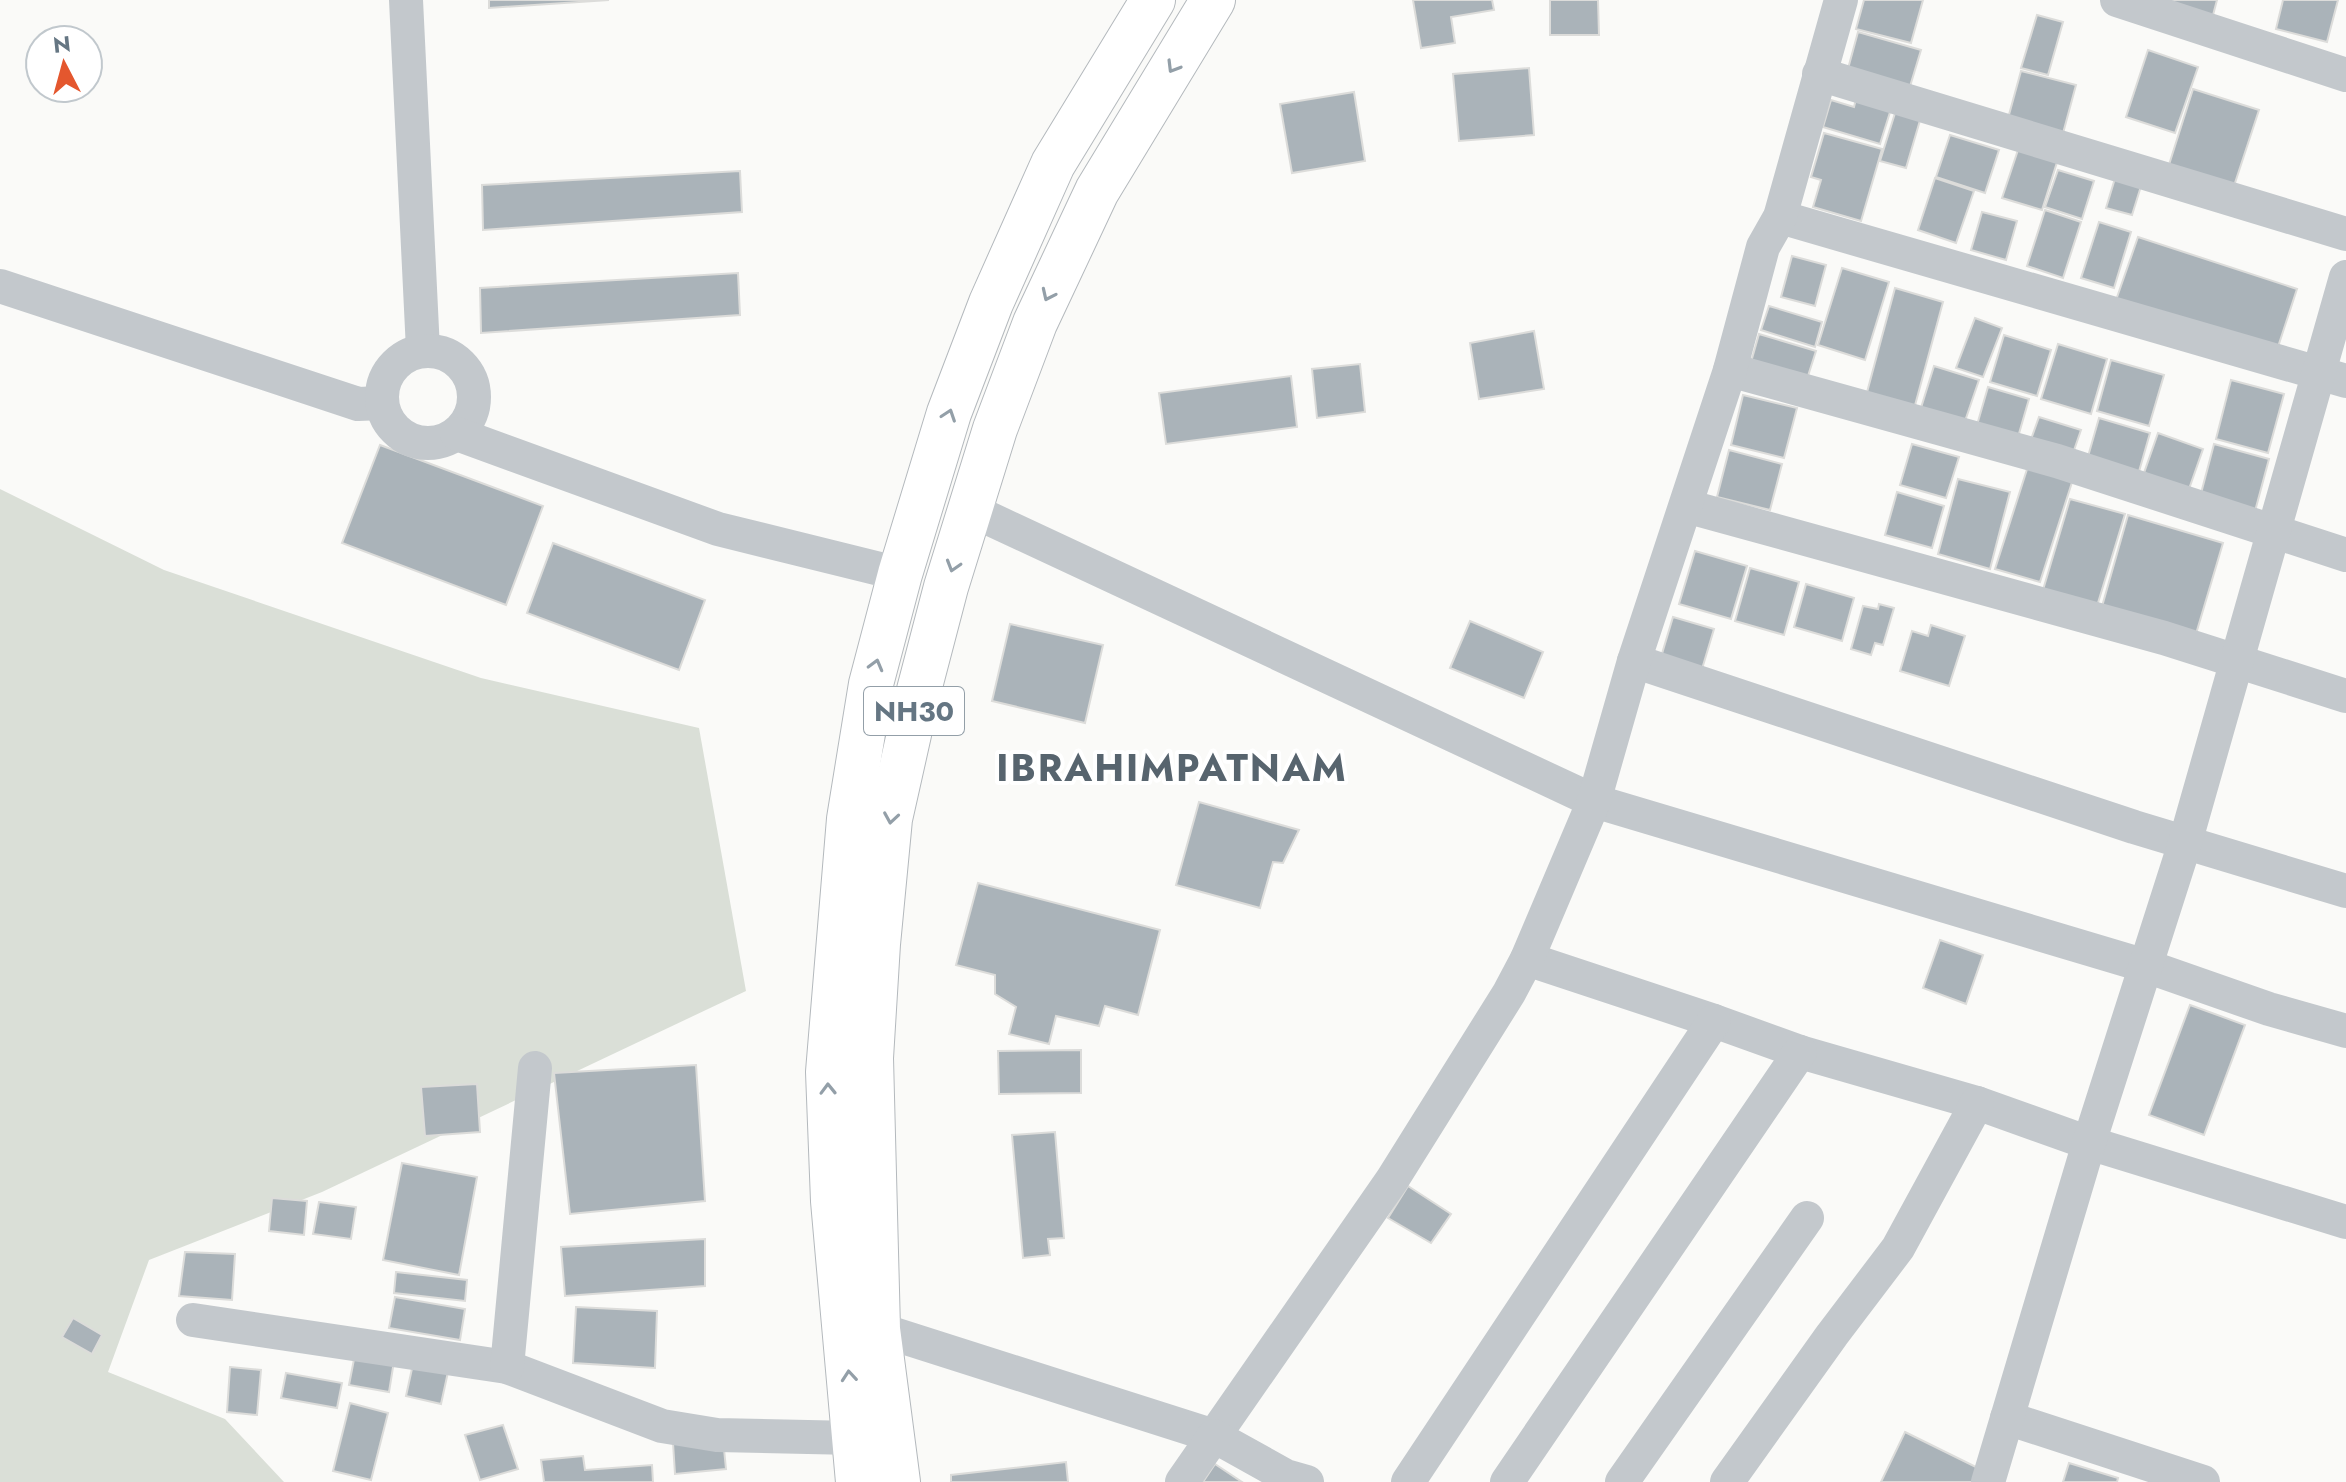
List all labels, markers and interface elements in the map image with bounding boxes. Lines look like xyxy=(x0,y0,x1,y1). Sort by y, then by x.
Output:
north arrow xyxy=(24,24,104,104)
text: N xyxy=(52,27,72,61)
one-way arrow xyxy=(1167,58,1182,73)
one-way arrow xyxy=(1042,286,1058,301)
one-way arrow xyxy=(939,409,955,423)
one-way arrow xyxy=(946,559,962,572)
one-way arrow xyxy=(866,658,883,672)
road number: NH30 xyxy=(864,687,964,735)
district label: IBRAHIMPATNAM xyxy=(996,740,1348,795)
one-way arrow xyxy=(883,812,900,825)
one-way arrow xyxy=(819,1082,837,1095)
one-way arrow xyxy=(840,1370,857,1383)

